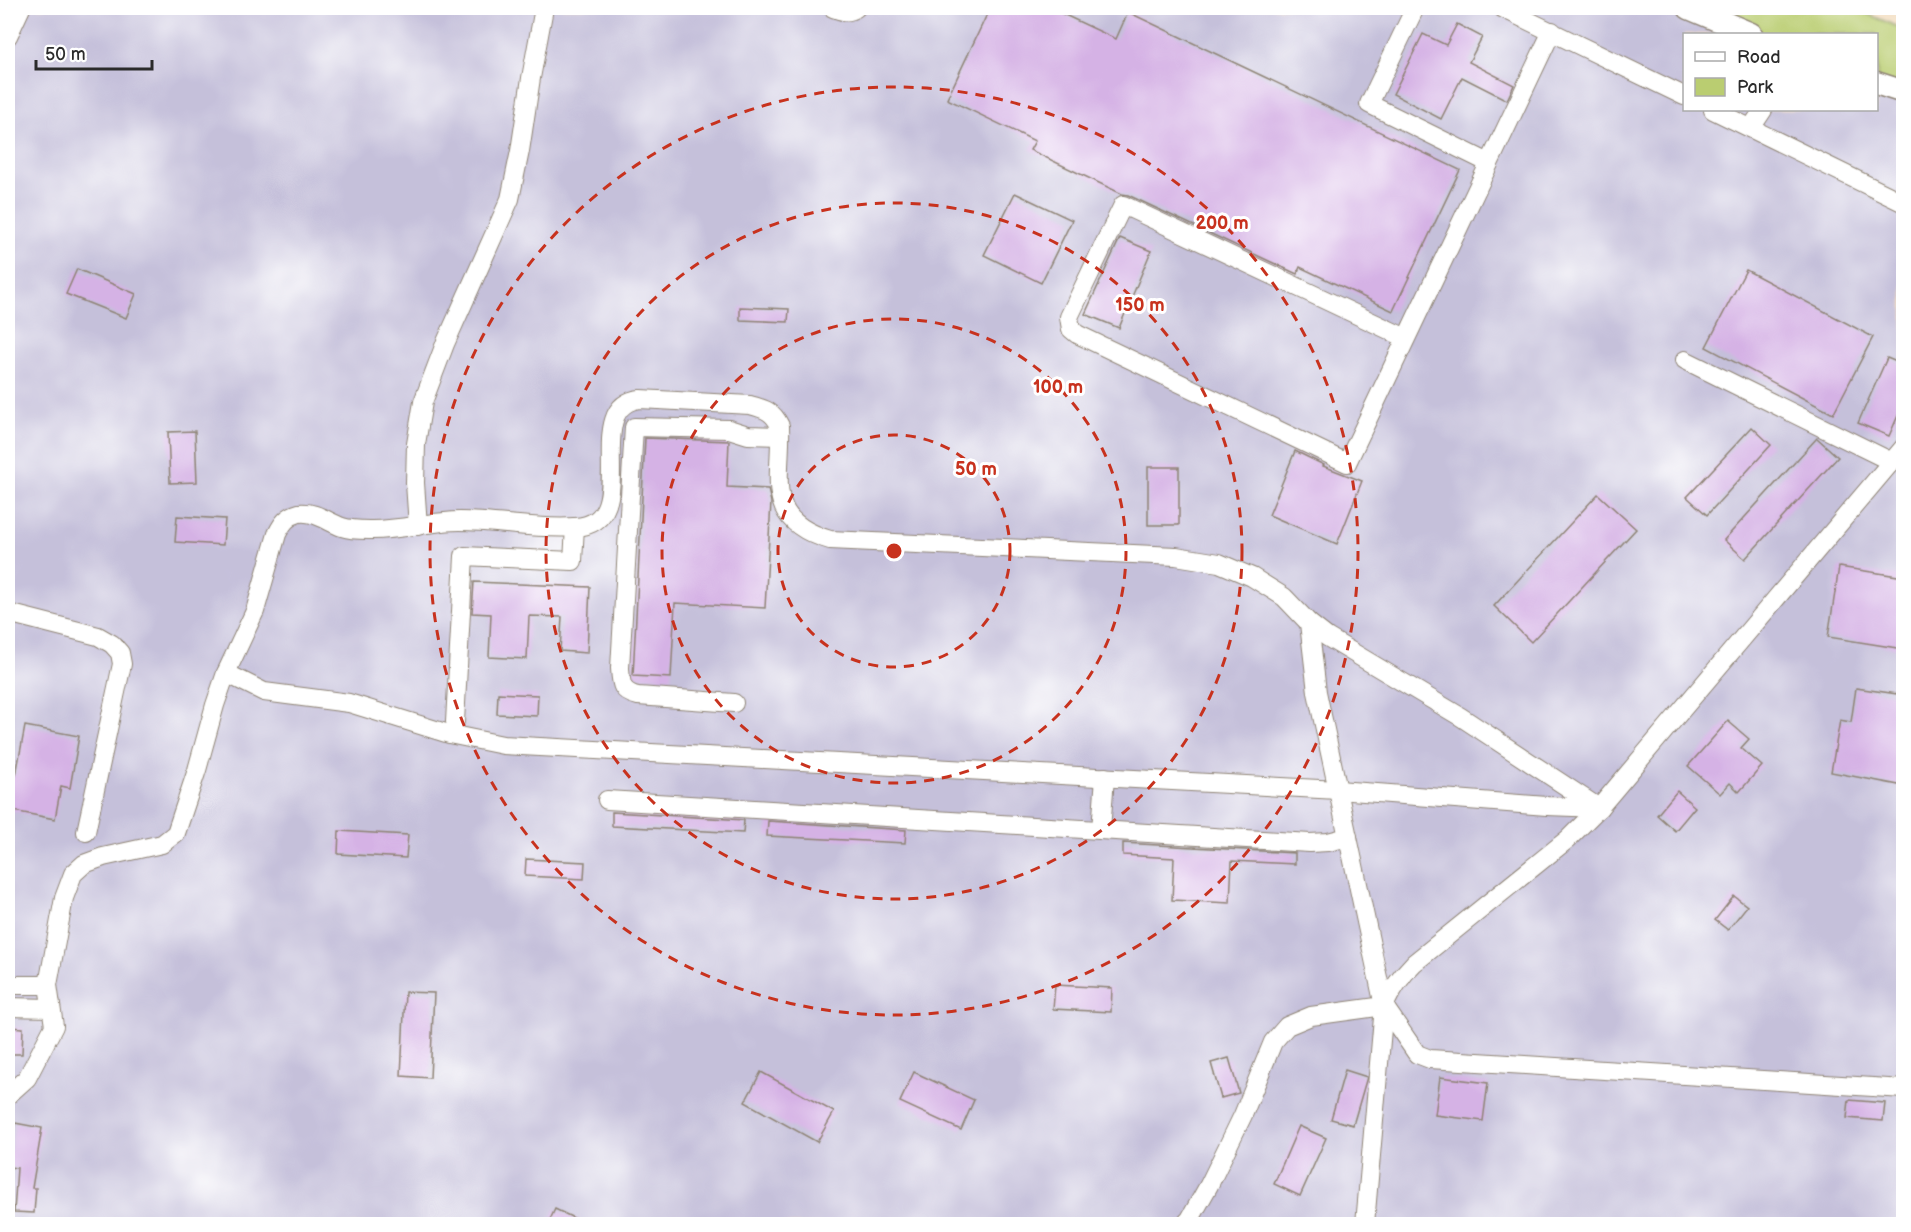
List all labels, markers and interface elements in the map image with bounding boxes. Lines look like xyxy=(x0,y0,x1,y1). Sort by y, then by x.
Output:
scale bar xyxy=(36,33,152,71)
legend xyxy=(1683,33,1878,111)
text: 50 m xyxy=(45,44,86,65)
text: Road xyxy=(1737,47,1781,68)
text: Park xyxy=(1737,77,1773,98)
text: 200 m xyxy=(1195,213,1249,234)
text: 150 m xyxy=(1115,295,1165,316)
text: 100 m xyxy=(1033,377,1083,398)
text: 50 m xyxy=(955,459,997,480)
centre of rings xyxy=(884,541,904,561)

